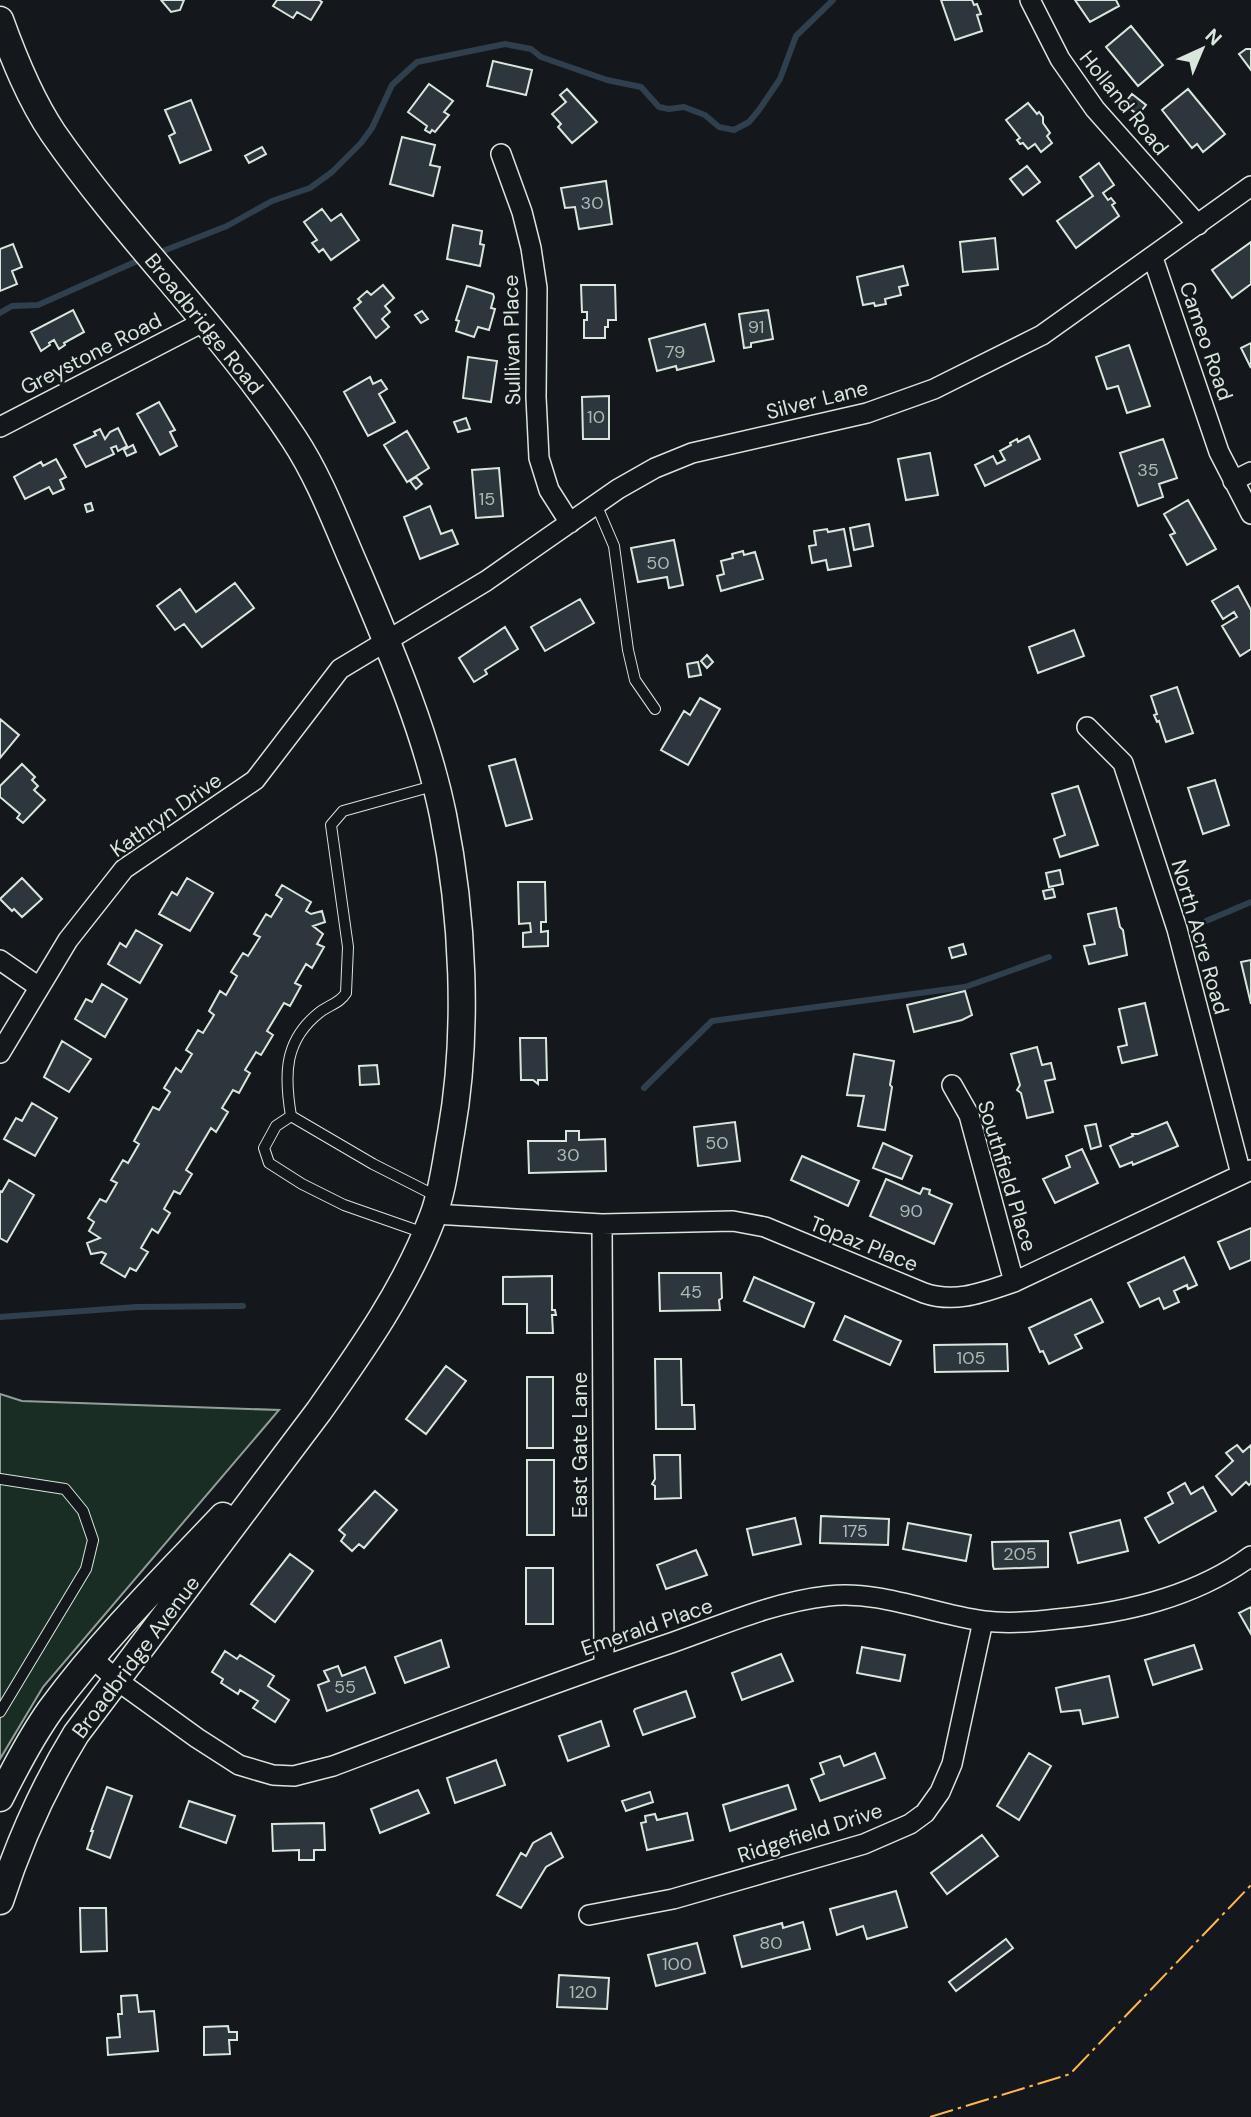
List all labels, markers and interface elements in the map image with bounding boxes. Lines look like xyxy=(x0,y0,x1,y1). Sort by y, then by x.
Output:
north arrow xyxy=(1167,14,1237,84)
text: N xyxy=(1200,23,1227,51)
street label: Holland Road xyxy=(1073,45,1175,161)
house number: 30 xyxy=(581,191,603,215)
street label: Broadbridge Road xyxy=(138,248,270,400)
street label: Sullivan Place xyxy=(497,274,527,405)
street label: Cameo Road xyxy=(1173,278,1239,404)
street label: Greystone Road xyxy=(16,306,166,402)
house number: 91 xyxy=(748,315,764,339)
house number: 79 xyxy=(665,340,685,364)
street label: Silver Lane xyxy=(763,374,871,426)
house number: 10 xyxy=(587,405,605,429)
house number: 35 xyxy=(1137,458,1159,482)
house number: 15 xyxy=(479,487,495,511)
house number: 50 xyxy=(646,551,670,575)
street label: Kathryn Drive xyxy=(105,766,227,864)
street label: North Acre Road xyxy=(1165,856,1235,1018)
street label: Southfield Place xyxy=(971,1097,1043,1255)
house number: 50 xyxy=(705,1131,729,1155)
house number: 30 xyxy=(557,1143,579,1167)
house number: 90 xyxy=(899,1199,923,1223)
street label: Topaz Place xyxy=(806,1210,922,1278)
house number: 45 xyxy=(680,1280,702,1304)
house number: 105 xyxy=(957,1346,985,1370)
street label: East Gate Lane xyxy=(566,1372,594,1518)
house number: 175 xyxy=(842,1519,868,1543)
house number: 205 xyxy=(1003,1542,1037,1566)
street label: Broadbridge Avenue xyxy=(66,1570,206,1744)
street label: Emerald Place xyxy=(577,1591,717,1663)
house number: 55 xyxy=(334,1675,356,1699)
street label: Ridgefield Drive xyxy=(734,1796,886,1870)
house number: 80 xyxy=(759,1931,783,1955)
house number: 100 xyxy=(662,1952,692,1976)
house number: 120 xyxy=(569,1980,597,2004)

